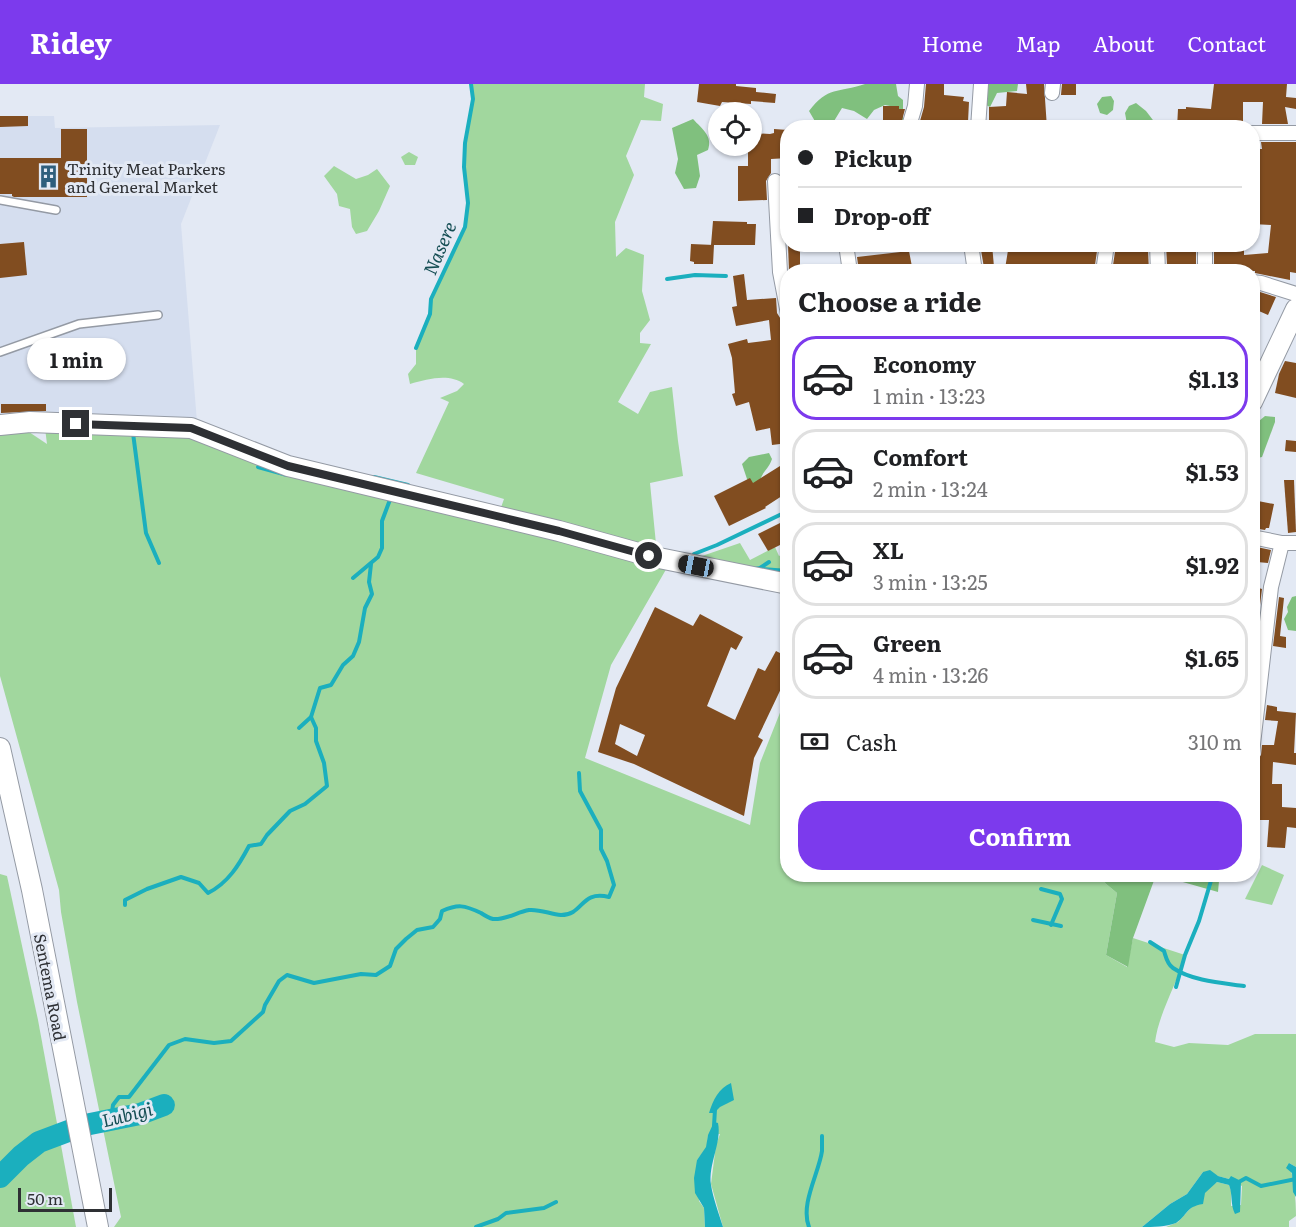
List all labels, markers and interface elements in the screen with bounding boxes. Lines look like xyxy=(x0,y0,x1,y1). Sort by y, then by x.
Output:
text: Ridey xyxy=(30,21,112,63)
text: Home xyxy=(922,27,983,58)
text: Map xyxy=(1016,27,1060,58)
text: About xyxy=(1093,27,1155,58)
text: Contact xyxy=(1188,27,1266,58)
map controls xyxy=(708,102,762,156)
button: locate xyxy=(708,102,762,156)
text: Pickup xyxy=(834,141,912,174)
place label: Trinity Meat Parkers and General Market xyxy=(67,156,225,198)
building icon: Trinity Meat Parkers and General Market xyxy=(36,164,62,190)
text: Drop-off xyxy=(834,199,930,232)
water label: Nasere xyxy=(416,217,462,279)
text: Choose a ride xyxy=(798,280,981,320)
callout: 1 min xyxy=(26,337,125,379)
text: 1 min xyxy=(50,344,103,374)
text: Economy xyxy=(873,347,976,380)
icon: car xyxy=(801,351,855,405)
text: $1.13 xyxy=(1188,362,1239,395)
text: 1 min · 13:23 xyxy=(873,380,986,410)
route end xyxy=(62,410,89,437)
text: Comfort xyxy=(873,440,968,473)
icon: car xyxy=(801,444,855,498)
text: $1.53 xyxy=(1186,455,1239,488)
text: 2 min · 13:24 xyxy=(873,473,988,503)
text: XL xyxy=(873,533,904,566)
icon: car xyxy=(801,537,855,591)
route start xyxy=(635,542,662,569)
text: $1.92 xyxy=(1185,548,1239,581)
car xyxy=(677,554,715,578)
text: 3 min · 13:25 xyxy=(873,566,988,596)
text: Green xyxy=(873,626,942,659)
icon: car xyxy=(801,630,855,684)
text: $1.65 xyxy=(1185,641,1239,674)
text: 4 min · 13:26 xyxy=(873,659,988,689)
icon: cash xyxy=(798,725,831,758)
text: Cash xyxy=(846,725,897,758)
text: 310 m xyxy=(1188,726,1242,756)
button: Confirm xyxy=(798,801,1242,870)
street label: Sentema Road xyxy=(29,931,73,1043)
water label: Lubigi xyxy=(99,1095,156,1133)
scale bar xyxy=(18,1185,112,1212)
text: 50 m xyxy=(27,1186,63,1210)

